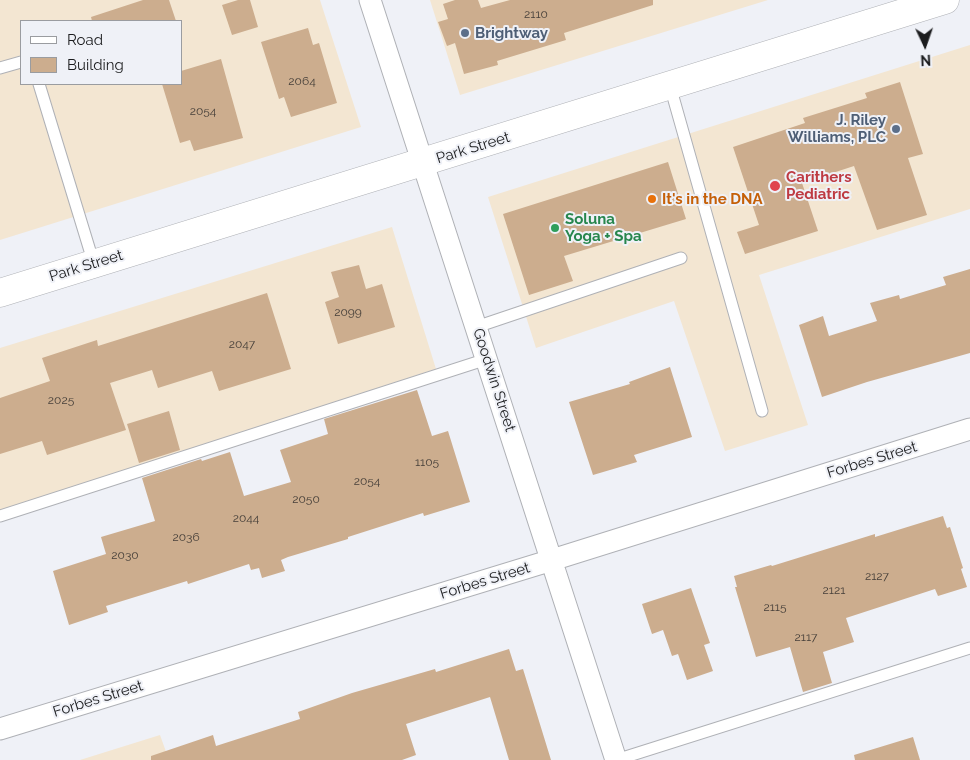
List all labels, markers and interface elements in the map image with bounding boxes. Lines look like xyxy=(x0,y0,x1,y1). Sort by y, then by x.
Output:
house number: 2110 xyxy=(524,7,548,21)
legend xyxy=(20,20,182,85)
north arrow xyxy=(900,20,950,70)
place label: Brightway xyxy=(475,24,548,42)
marker: Brightway xyxy=(459,27,471,39)
text: Road xyxy=(67,31,103,49)
text: N xyxy=(920,52,932,68)
text: Building xyxy=(67,56,124,74)
house number: 2064 xyxy=(288,74,316,88)
house number: 2054 xyxy=(190,104,216,118)
place label: J. Riley Williams, PLC xyxy=(788,111,886,146)
marker: J. Riley Williams, PLC xyxy=(890,123,902,135)
street label: Park Street xyxy=(434,128,512,168)
place label: Carithers Pediatric xyxy=(786,168,852,203)
marker: Carithers Pediatric xyxy=(768,179,782,193)
place label: It's in the DNA xyxy=(662,190,762,208)
marker: It's in the DNA xyxy=(646,193,658,205)
place label: Soluna Yoga + Spa xyxy=(565,210,642,245)
marker: Soluna Yoga + Spa xyxy=(549,222,561,234)
street label: Park Street xyxy=(47,246,125,286)
house number: 2099 xyxy=(334,305,362,319)
street label: Goodwin Street xyxy=(469,326,519,434)
house number: 2047 xyxy=(229,337,255,351)
house number: 2025 xyxy=(48,393,74,407)
street label: Forbes Street xyxy=(825,438,919,482)
house number: 1105 xyxy=(415,455,439,469)
house number: 2054 xyxy=(354,474,380,488)
house number: 2050 xyxy=(292,492,320,506)
house number: 2044 xyxy=(233,511,259,525)
house number: 2036 xyxy=(172,530,200,544)
house number: 2030 xyxy=(111,548,139,562)
street label: Forbes Street xyxy=(438,559,532,603)
house number: 2127 xyxy=(865,569,889,583)
house number: 2121 xyxy=(823,583,845,597)
house number: 2115 xyxy=(763,600,787,614)
house number: 2117 xyxy=(795,630,817,644)
street label: Forbes Street xyxy=(51,677,145,721)

